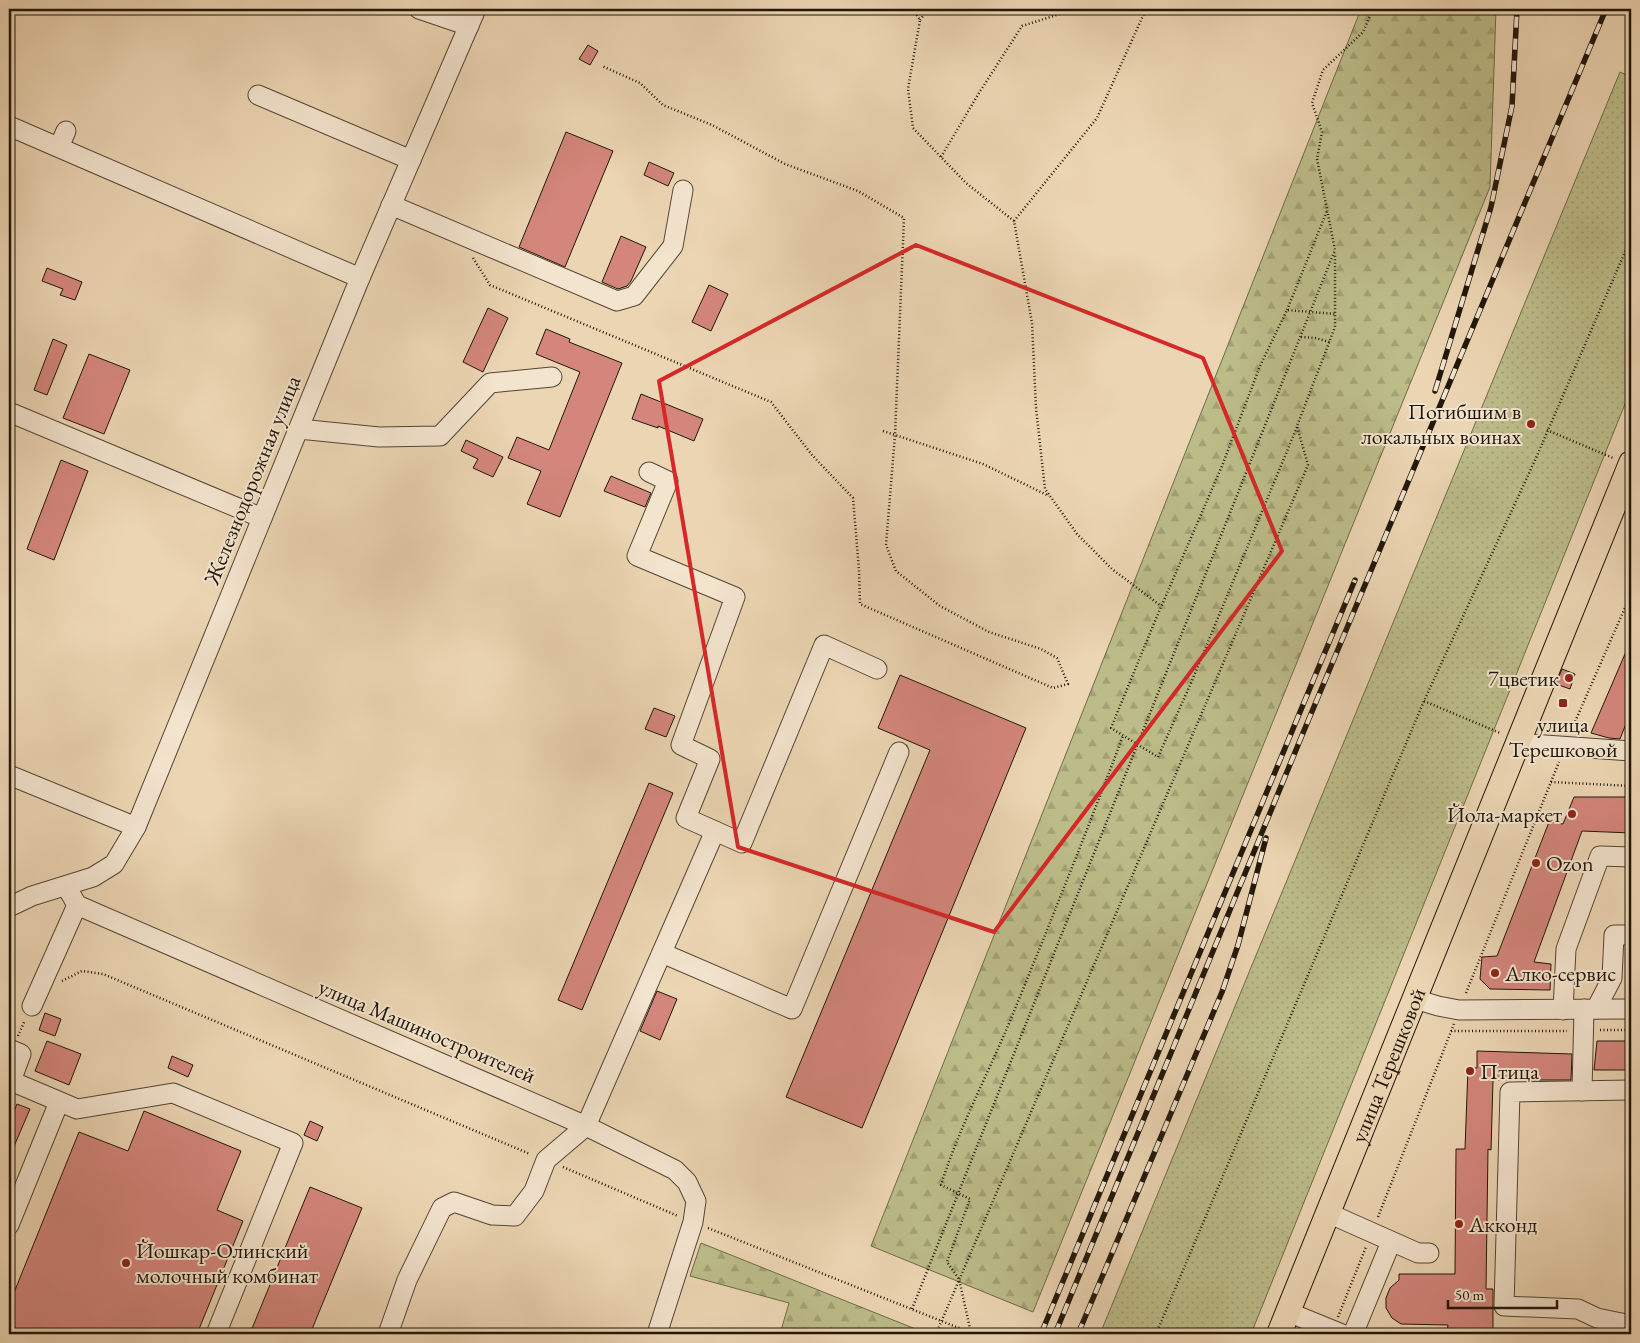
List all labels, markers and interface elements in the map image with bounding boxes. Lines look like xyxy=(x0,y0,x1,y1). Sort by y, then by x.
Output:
street label: Железнодорожная улица xyxy=(196,371,307,590)
place label: Погибшим в локальных воинах xyxy=(1361,397,1522,451)
marker: Погибшим в локальных воинах xyxy=(1525,418,1537,430)
place label: 7цветик xyxy=(1488,664,1559,693)
marker: 7цветик xyxy=(1563,672,1575,684)
marker: улица Терешковой xyxy=(1557,697,1569,709)
place label: улица Терешковой xyxy=(1508,710,1618,764)
place label: Йола-маркет xyxy=(1447,800,1562,829)
marker: Йола-маркет xyxy=(1566,808,1578,820)
place label: Ozon xyxy=(1546,849,1594,878)
marker: Ozon xyxy=(1530,857,1542,869)
place label: Алко-сервис xyxy=(1504,959,1616,988)
marker: Алко-сервис xyxy=(1489,967,1501,979)
street label: улица Машиностроителей xyxy=(314,972,540,1090)
street label: улица Терешковой xyxy=(1343,983,1432,1147)
place label: Птица xyxy=(1480,1057,1539,1086)
marker: Птица xyxy=(1464,1065,1476,1077)
place label: Акконд xyxy=(1468,1210,1537,1239)
marker: Акконд xyxy=(1453,1218,1465,1230)
place label: Йошкар-Олинский молочный комбинат xyxy=(136,1236,318,1290)
marker: Йошкар-Олинский молочный комбинат xyxy=(120,1257,132,1269)
scale bar xyxy=(1448,1278,1556,1310)
text: 50 m xyxy=(1455,1285,1484,1304)

